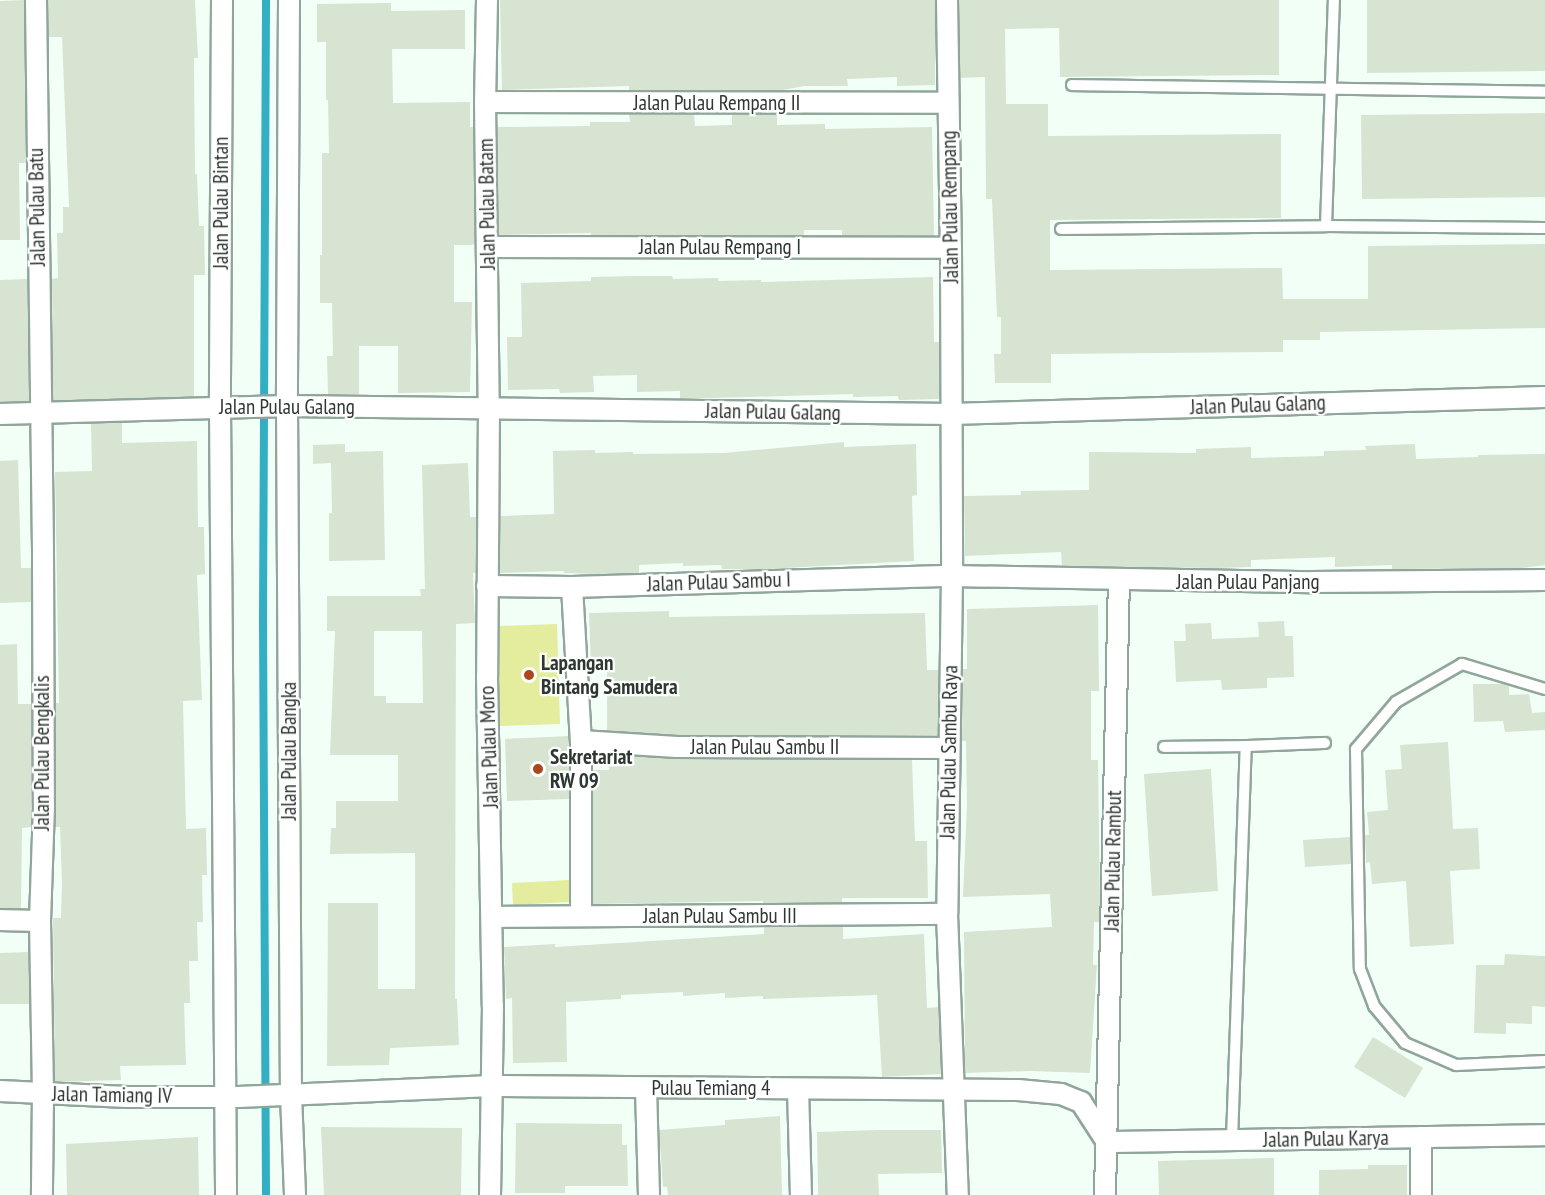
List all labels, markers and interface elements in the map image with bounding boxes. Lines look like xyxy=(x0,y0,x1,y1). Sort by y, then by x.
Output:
street label: Jalan Pulau Rempang II xyxy=(634,90,800,116)
street label: Jalan Pulau Rempang xyxy=(936,130,964,284)
street label: Jalan Pulau Bintan xyxy=(208,137,234,269)
street label: Jalan Pulau Batam xyxy=(473,138,501,270)
street label: Jalan Pulau Batu xyxy=(23,148,51,266)
street label: Jalan Pulau Rempang I xyxy=(639,234,801,260)
street label: Jalan Pulau Galang xyxy=(1190,390,1326,420)
street label: Jalan Pulau Galang xyxy=(219,394,355,420)
street label: Jalan Pulau Galang xyxy=(705,398,841,426)
street label: Jalan Pulau Sambu I xyxy=(647,567,791,597)
street label: Jalan Pulau Panjang xyxy=(1176,569,1320,595)
place label: Lapangan Bintang Samudera xyxy=(541,650,678,700)
street label: Jalan Pulau Sambu Raya xyxy=(935,665,963,839)
marker: Lapangan Bintang Samudera xyxy=(522,668,536,682)
street label: Jalan Pulau Bengkalis xyxy=(29,675,55,831)
street label: Jalan Pulau Bangka xyxy=(276,682,302,820)
street label: Jalan Pulau Moro xyxy=(474,685,504,809)
street label: Jalan Pulau Sambu II xyxy=(691,734,839,760)
place label: Sekretariat RW 09 xyxy=(550,744,632,794)
marker: Sekretariat RW 09 xyxy=(531,762,545,776)
street label: Jalan Pulau Rambut xyxy=(1099,790,1127,932)
street label: Jalan Pulau Sambu III xyxy=(643,903,797,929)
street label: Pulau Temiang 4 xyxy=(651,1075,771,1101)
street label: Jalan Tamiang IV xyxy=(52,1081,172,1109)
street label: Jalan Pulau Karya xyxy=(1263,1125,1389,1153)

